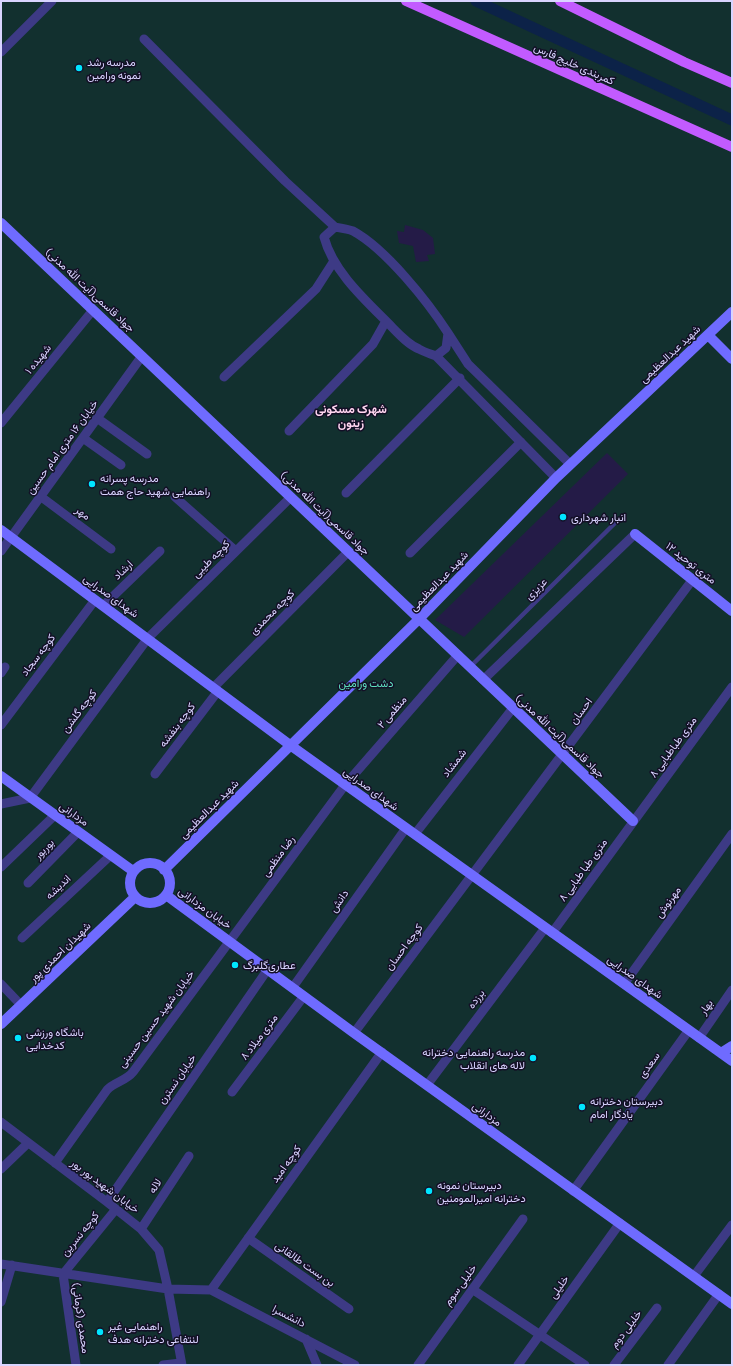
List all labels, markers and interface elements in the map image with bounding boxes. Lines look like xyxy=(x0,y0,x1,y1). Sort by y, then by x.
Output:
street label: کمربندی خلیج فارس xyxy=(532,40,616,88)
place label: مدرسه رشد نمونه ورامین xyxy=(87,55,141,81)
marker: مدرسه رشد نمونه ورامین xyxy=(74,63,84,73)
street label: جواد قاسمی(آیت الله مدنی) xyxy=(43,245,137,335)
street label: شهید عبدالعظیمی xyxy=(637,322,703,386)
street label: شهیده ۱ xyxy=(22,341,54,377)
street label: خیابان ۱۶ متری امام حسین xyxy=(23,397,101,497)
district label: شهرک مسکونی زیتون xyxy=(315,402,387,430)
street label: جواد قاسمی(آیت الله مدنی) xyxy=(278,468,372,558)
place label: مدرسه پسرانه راهنمایی شهید حاج همت xyxy=(100,471,210,497)
marker: مدرسه پسرانه راهنمایی شهید حاج همت xyxy=(87,479,97,489)
street label: مهر xyxy=(73,503,93,523)
place label: انبار شهرداری xyxy=(571,510,626,524)
marker: انبار شهرداری xyxy=(558,512,568,522)
street label: کوچه طیبی xyxy=(189,537,233,581)
street label: ۱۲ متری توحید xyxy=(663,539,719,587)
street label: شهید عبدالعظیمی xyxy=(407,548,471,614)
street label: ارشاد xyxy=(110,558,136,582)
street label: شهدای صدرایی xyxy=(81,572,141,620)
street label: عزیزی xyxy=(522,575,550,603)
street label: کوچه محمدی xyxy=(247,587,297,637)
street label: کوچه سجاد xyxy=(18,631,58,679)
park label: دشت ورامین xyxy=(339,676,393,690)
street label: کوچه گلشن xyxy=(59,687,99,735)
street label: جواد قاسمی(آیت الله مدنی) xyxy=(513,691,607,781)
street label: منظمی ۲ xyxy=(374,693,410,731)
street label: احسان xyxy=(567,695,595,727)
street label: کوچه بنفشه xyxy=(156,700,198,750)
street label: ۸ متری طباطبایی xyxy=(646,714,700,780)
street label: شمشاد xyxy=(439,746,469,780)
street label: شهدای صدرایی xyxy=(341,765,401,813)
street label: شهید عبدالعظیمی xyxy=(177,777,241,841)
street label: مزدارانی xyxy=(57,799,91,829)
street label: رضا منظمی xyxy=(259,833,297,879)
street label: بوربور xyxy=(31,836,57,862)
street label: ۸ متری طبا طبایی xyxy=(556,836,610,904)
street label: اندیشه xyxy=(43,872,73,902)
street label: خیابان مزدارانی xyxy=(176,884,234,932)
street label: مهرنوش xyxy=(652,884,684,920)
street label: دانش xyxy=(327,887,351,915)
street label: شهیدان احمدی پور xyxy=(26,919,94,985)
street label: کوچه احسان xyxy=(382,921,426,973)
street label: شهدای صدرایی xyxy=(605,953,665,1001)
place label: عطاری‌گلبرگ xyxy=(243,958,296,972)
marker: عطاری‌گلبرگ xyxy=(230,960,240,970)
street label: خیابان شهید حسین حسینی xyxy=(115,968,197,1070)
street label: برزده xyxy=(465,987,487,1011)
street label: بهار xyxy=(696,997,716,1017)
street label: ۸ متری میلاد xyxy=(237,1011,281,1063)
place label: باشگاه ورزشی کدخدایی xyxy=(26,1025,84,1051)
marker: باشگاه ورزشی کدخدایی xyxy=(13,1033,23,1043)
place label: مدرسه راهنمایی دخترانه لاله های انقلاب xyxy=(422,1045,525,1071)
street label: سعدی xyxy=(635,1050,663,1080)
street label: خیابان نسترن xyxy=(155,1052,199,1106)
marker: مدرسه راهنمایی دخترانه لاله های انقلاب xyxy=(528,1053,538,1063)
place label: دبیرستان دخترانه یادگار امام xyxy=(590,1094,663,1120)
street label: مزدارانی xyxy=(470,1099,504,1129)
marker: دبیرستان دخترانه یادگار امام xyxy=(577,1102,587,1112)
street label: کوچه امید xyxy=(268,1143,304,1185)
street label: خیابان شهید بور بور xyxy=(68,1156,142,1216)
street label: لاله xyxy=(145,1176,165,1196)
place label: دبیرستان نمونه دخترانه امیرالمومنین xyxy=(437,1178,526,1204)
marker: دبیرستان نمونه دخترانه امیرالمومنین xyxy=(424,1186,434,1196)
street label: کوچه نسرین xyxy=(58,1209,102,1259)
street label: بن بست طالقانی xyxy=(273,1239,337,1289)
street label: خلیلی سوم xyxy=(441,1262,479,1308)
street label: خلیلی xyxy=(546,1273,572,1301)
street label: محمدی (کرمانی) xyxy=(70,1282,92,1354)
street label: دانشسرا xyxy=(270,1302,308,1330)
street label: خلیلی دوم xyxy=(607,1307,645,1351)
place label: راهنمایی غیر لنتفاعی دخترانه هدف xyxy=(108,1319,199,1345)
marker: راهنمایی غیر لنتفاعی دخترانه هدف xyxy=(95,1327,105,1337)

